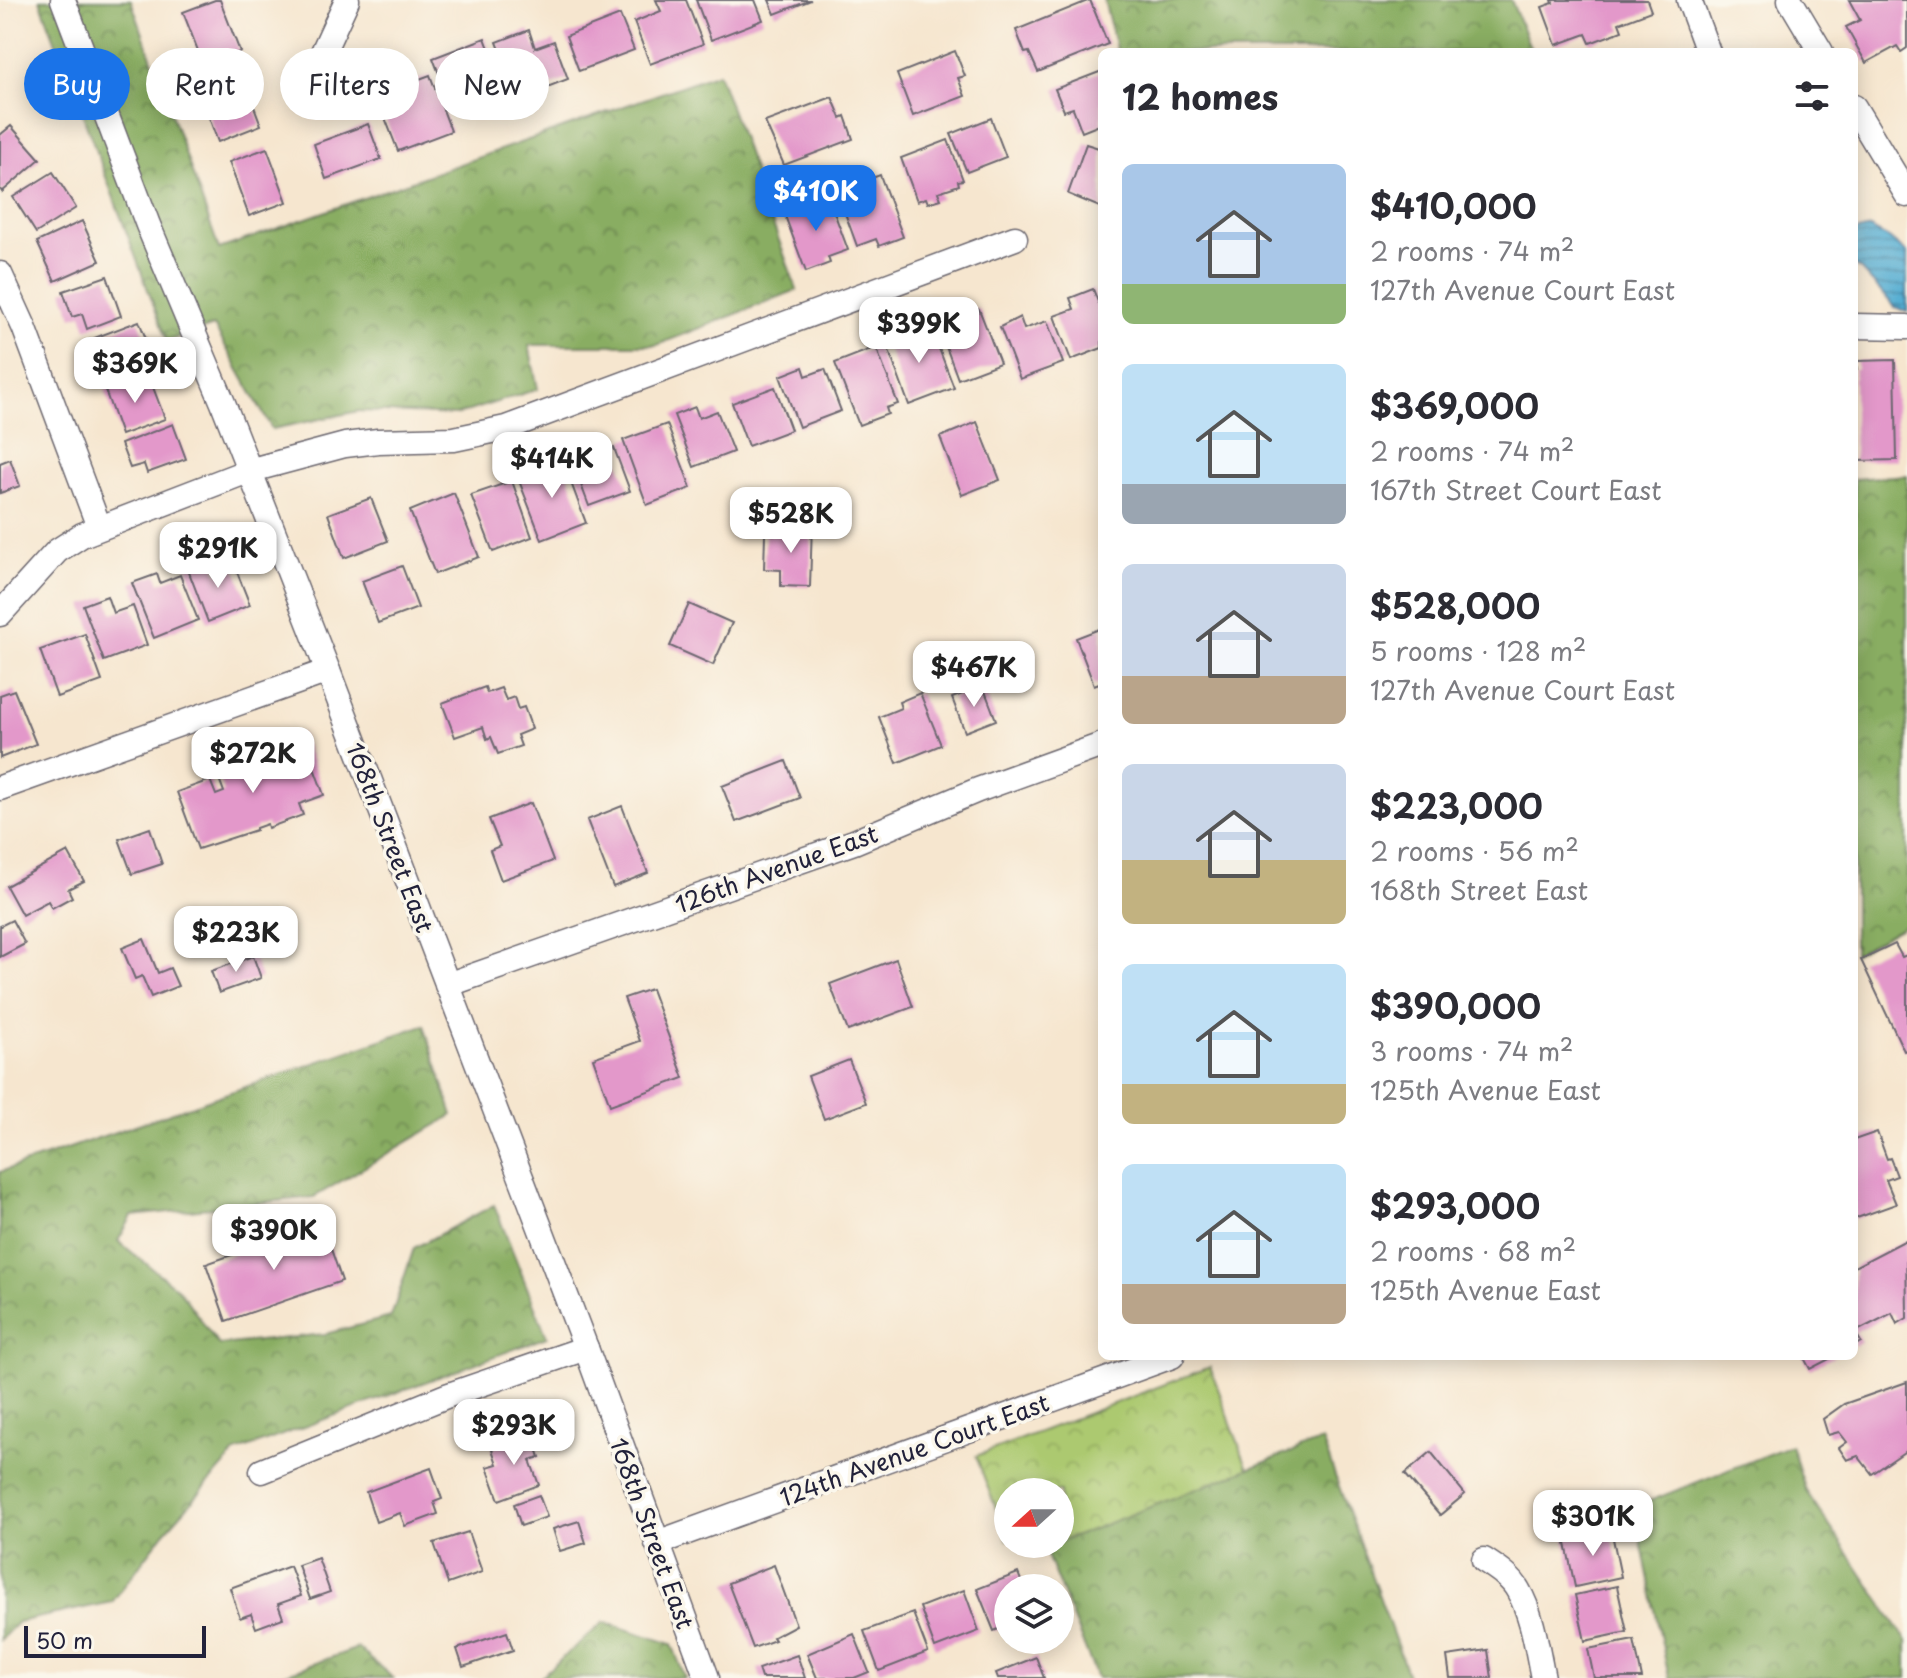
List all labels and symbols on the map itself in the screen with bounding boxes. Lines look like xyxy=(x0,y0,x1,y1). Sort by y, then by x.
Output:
pin: $410K xyxy=(760,165,872,233)
pin: $399K xyxy=(863,297,975,365)
pin: $369K xyxy=(79,337,191,405)
pin: $414K xyxy=(496,432,608,500)
pin: $528K xyxy=(735,487,847,555)
pin: $291K xyxy=(162,522,274,590)
pin: $467K xyxy=(918,641,1030,709)
pin: $272K xyxy=(197,727,309,795)
street label: 168th Street East xyxy=(338,737,444,937)
street label: 126th Avenue East xyxy=(669,815,883,921)
pin: $223K xyxy=(180,906,292,974)
pin: $390K xyxy=(218,1204,330,1272)
street label: 124th Avenue Court East xyxy=(774,1384,1054,1514)
pin: $293K xyxy=(458,1399,570,1467)
street label: 168th Street East xyxy=(602,1432,704,1634)
north arrow xyxy=(994,1478,1074,1558)
pin: $301K xyxy=(1537,1490,1649,1558)
scale bar xyxy=(24,1622,206,1658)

